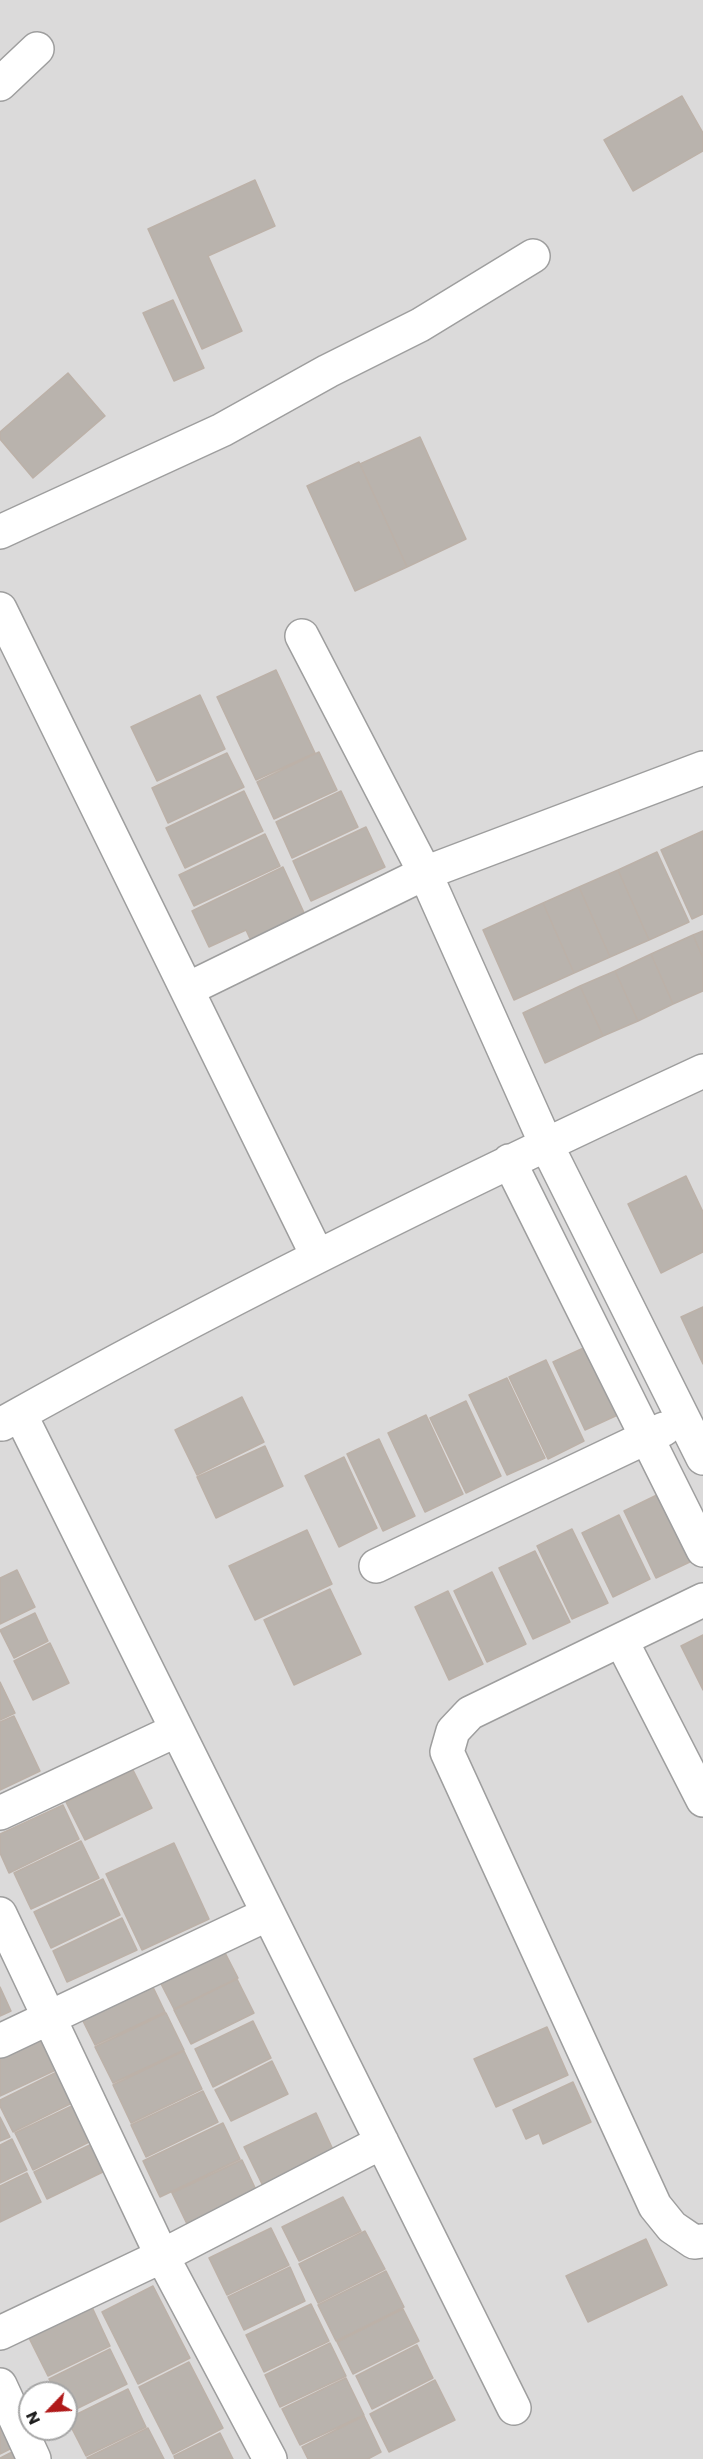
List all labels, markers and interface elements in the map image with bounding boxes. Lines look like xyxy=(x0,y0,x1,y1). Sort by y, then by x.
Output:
north arrow xyxy=(18,2381,78,2441)
text: N xyxy=(20,2408,46,2428)

